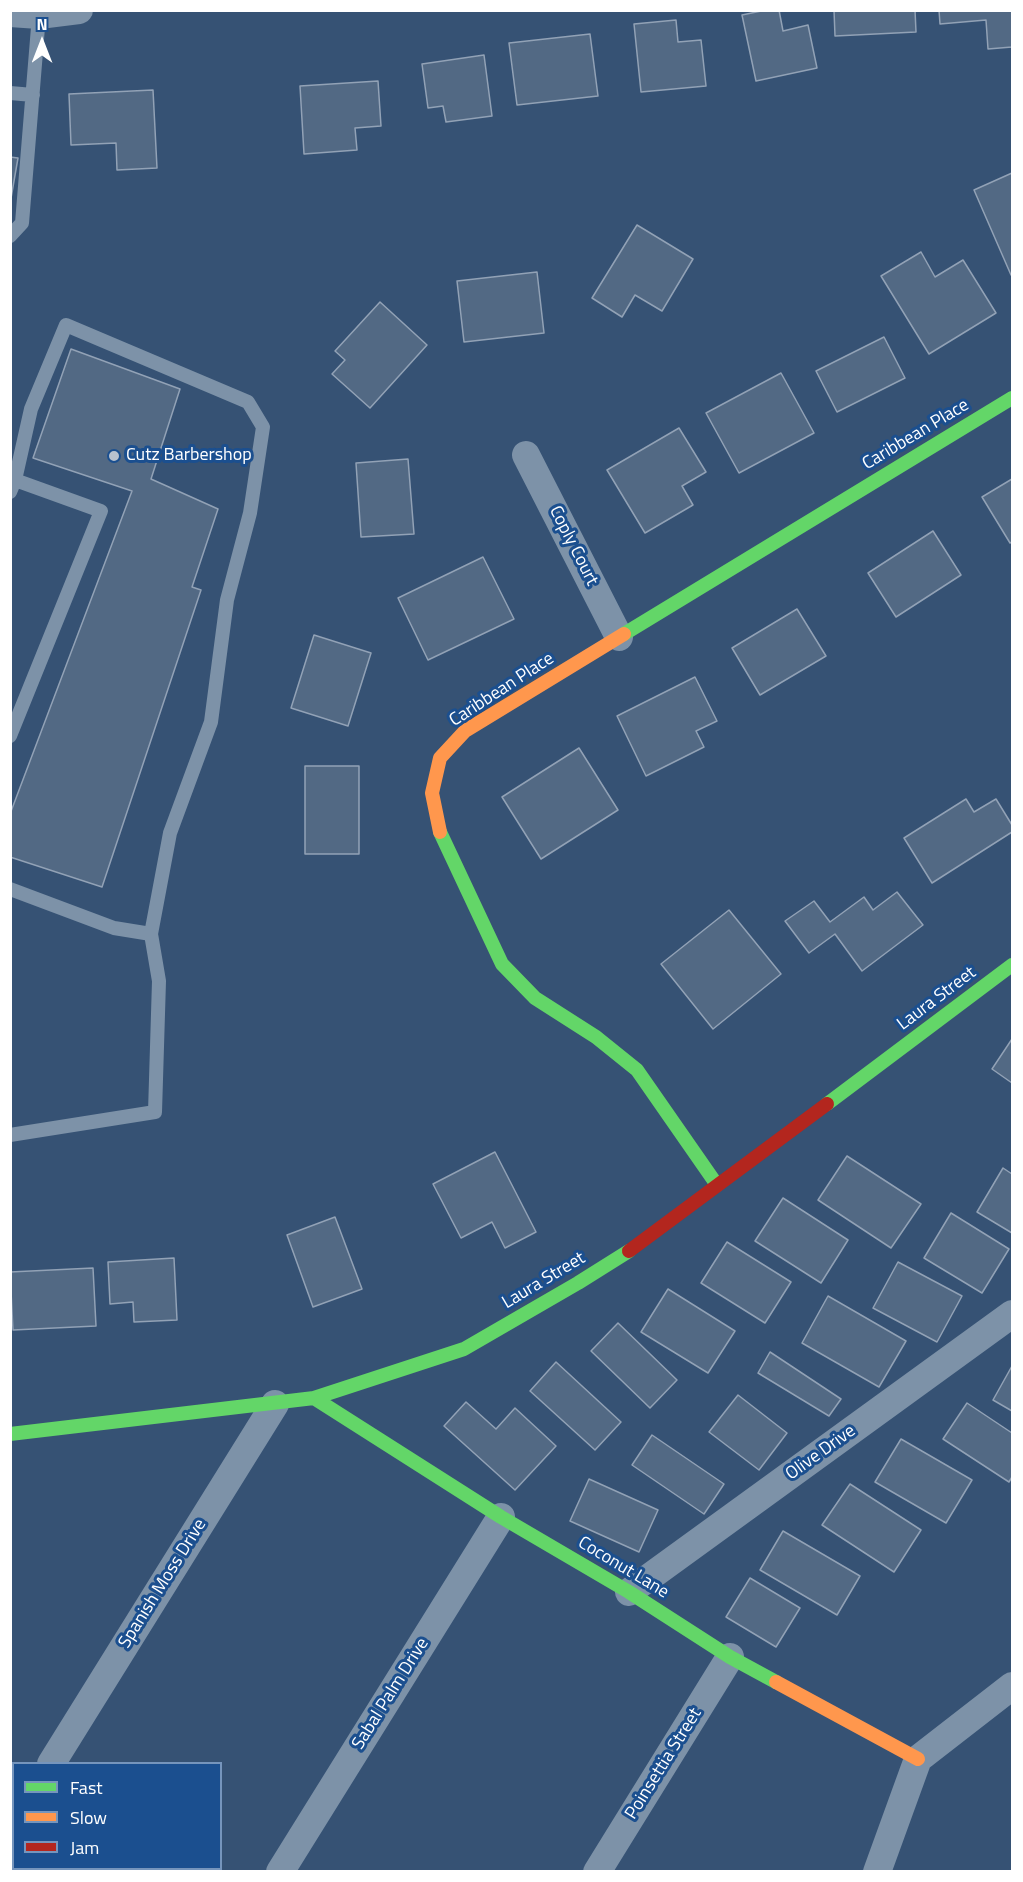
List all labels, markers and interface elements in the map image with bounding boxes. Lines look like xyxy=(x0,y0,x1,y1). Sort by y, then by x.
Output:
north arrow xyxy=(12,12,72,72)
text: N xyxy=(36,12,48,36)
street label: Caribbean Place xyxy=(859,395,973,475)
place label: Cutz Barbershop xyxy=(126,445,252,467)
marker: Cutz Barbershop xyxy=(107,449,121,463)
street label: Coply Court xyxy=(544,503,602,589)
street label: Caribbean Place xyxy=(446,648,558,732)
street label: Laura Street xyxy=(893,962,981,1036)
street label: Laura Street xyxy=(499,1248,589,1314)
street label: Olive Drive xyxy=(782,1420,860,1486)
street label: Spanish Moss Drive xyxy=(115,1515,211,1653)
street label: Coconut Lane xyxy=(574,1532,672,1604)
street label: Sabal Palm Drive xyxy=(348,1634,434,1754)
street label: Poinsettia Street xyxy=(621,1704,707,1824)
legend xyxy=(12,1762,222,1870)
text: Fast xyxy=(70,1774,103,1801)
text: Slow xyxy=(70,1804,107,1831)
text: Jam xyxy=(70,1834,99,1861)

